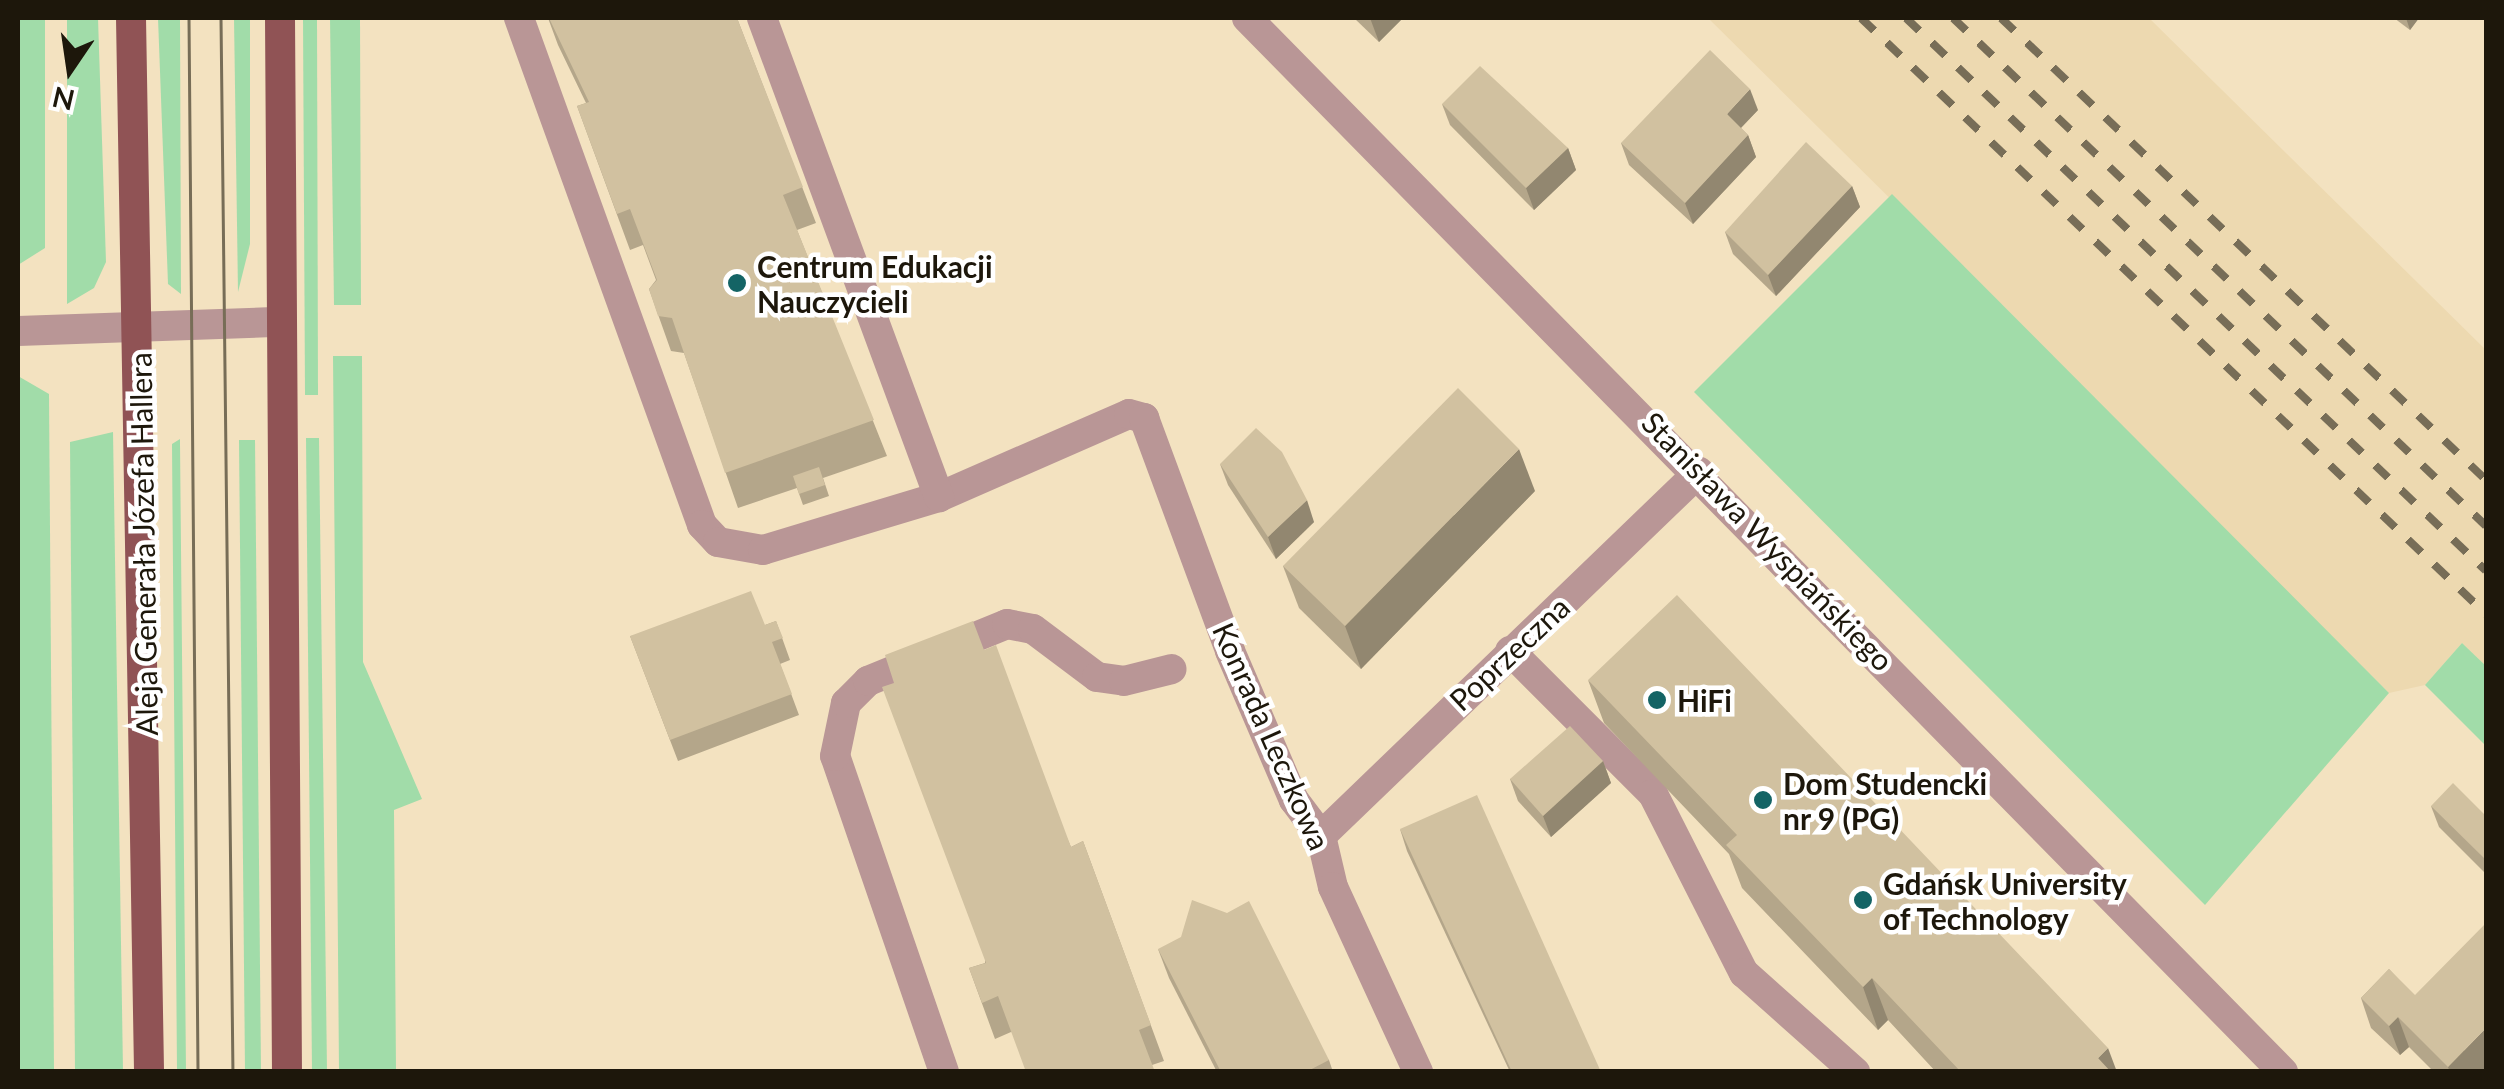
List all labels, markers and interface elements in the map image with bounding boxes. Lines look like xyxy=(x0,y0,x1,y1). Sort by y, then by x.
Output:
north arrow xyxy=(20,20,120,120)
text: N xyxy=(49,80,78,118)
place label: Centrum Edukacji Nauczycieli xyxy=(757,248,993,318)
marker: Centrum Edukacji Nauczycieli xyxy=(726,272,748,294)
street label: Aleja Generała Józefa Hallera xyxy=(122,352,164,736)
street label: Stanisława Wyspiańskiego xyxy=(1635,404,1901,678)
street label: Poprzeczna xyxy=(1442,588,1576,718)
street label: Konrada Leczkowa xyxy=(1206,617,1338,855)
place label: HiFi xyxy=(1677,682,1732,718)
marker: HiFi xyxy=(1646,689,1668,711)
place label: Dom Studencki nr 9 (PG) xyxy=(1783,765,1987,836)
marker: Dom Studencki nr 9 (PG) xyxy=(1752,789,1774,811)
place label: Gdańsk University of Technology xyxy=(1883,865,2127,936)
marker: Gdańsk University of Technology xyxy=(1852,889,1874,911)

